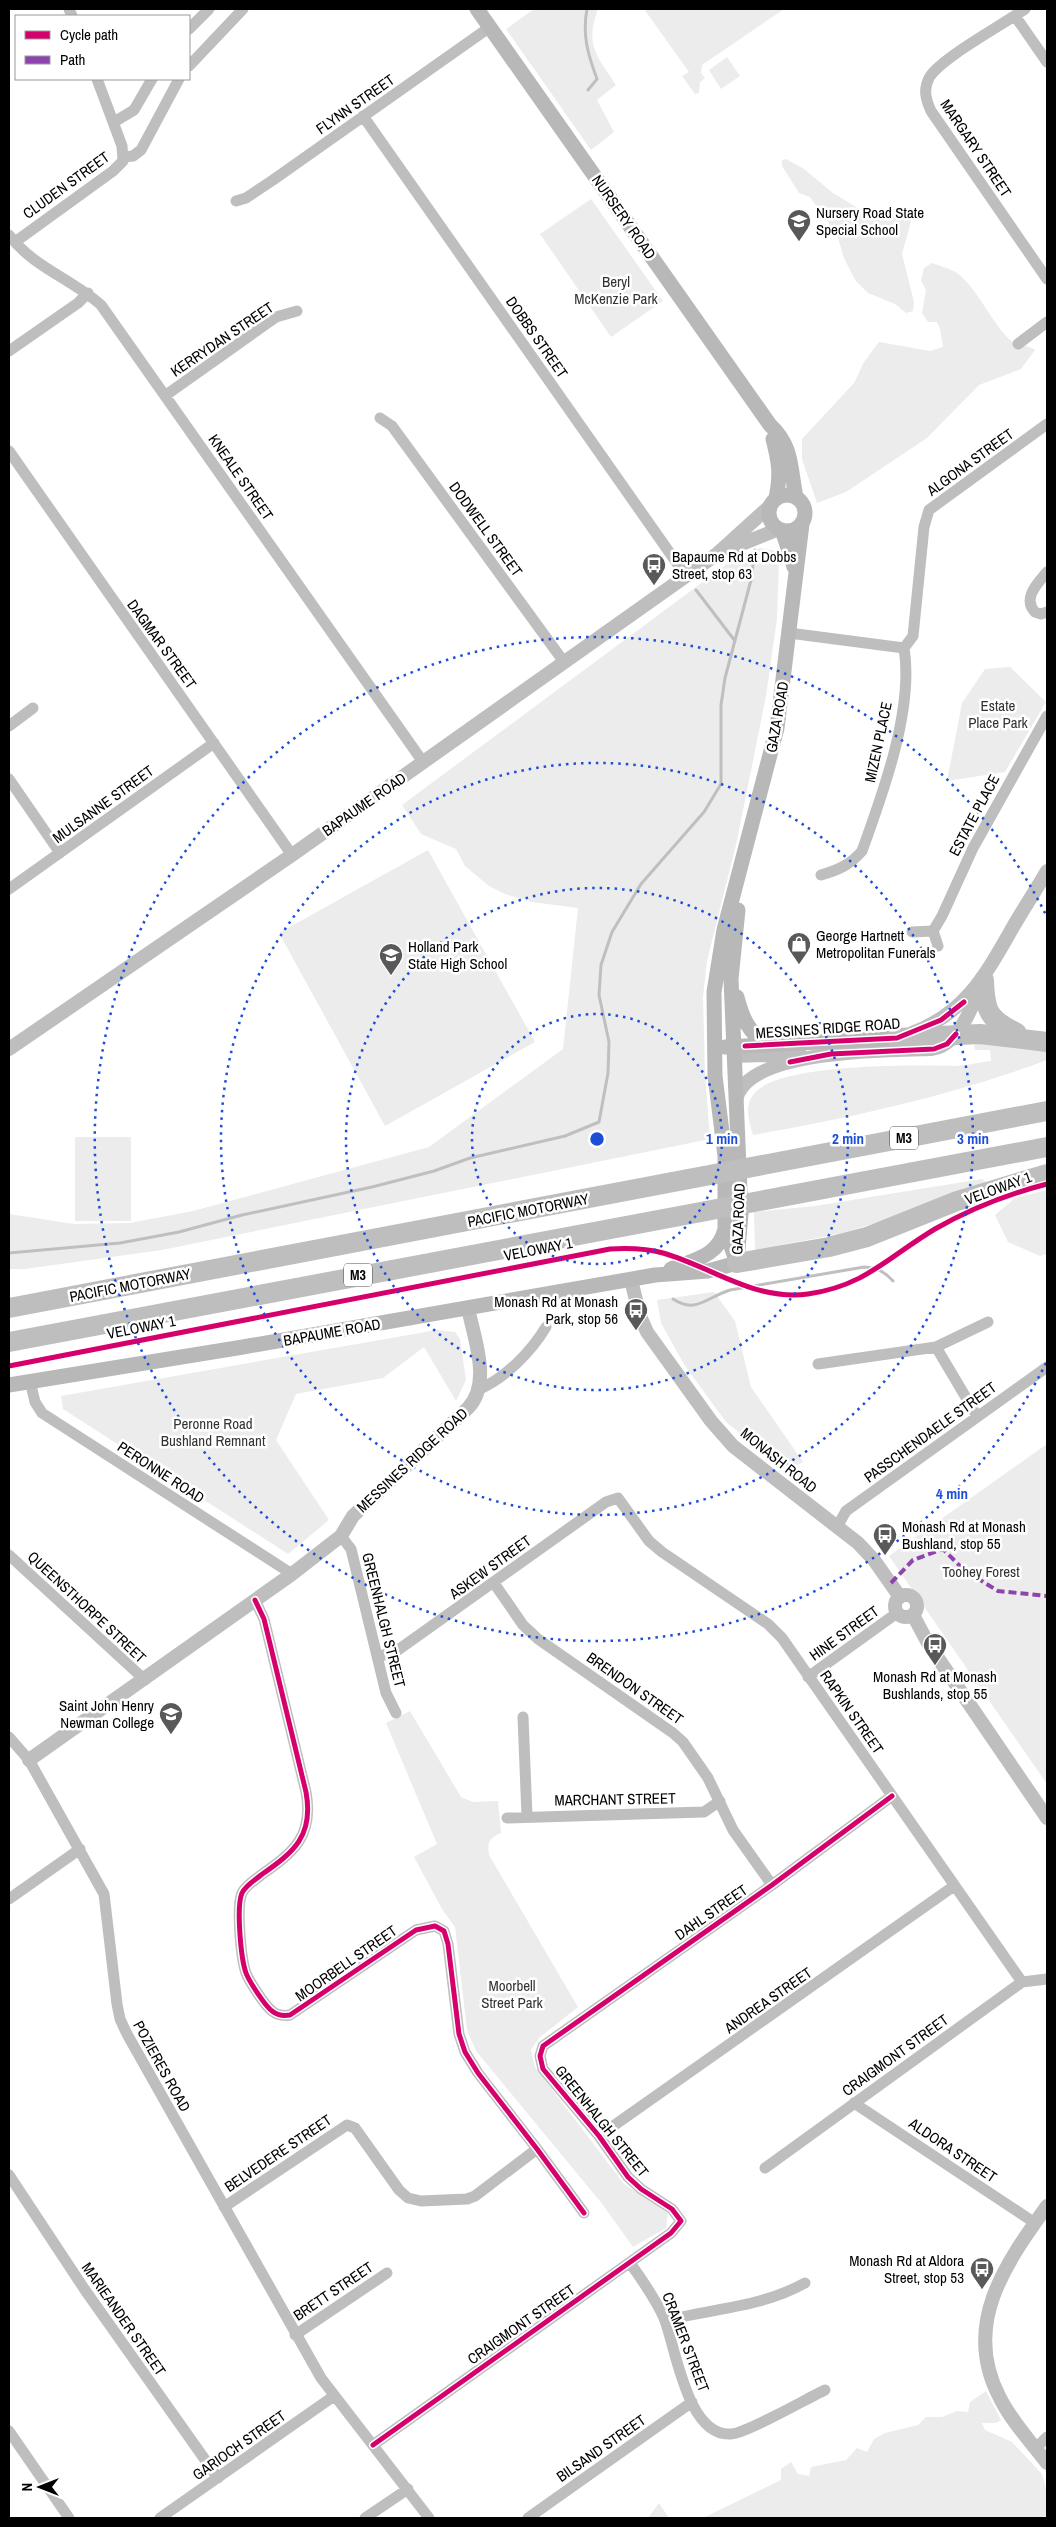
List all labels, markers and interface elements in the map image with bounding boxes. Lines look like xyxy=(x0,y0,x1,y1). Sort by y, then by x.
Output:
legend xyxy=(15,15,190,80)
text: Cycle path xyxy=(60,24,118,45)
text: Path xyxy=(60,49,85,70)
street label: FLYNN STREET xyxy=(312,69,399,139)
street label: MARGARY STREET xyxy=(935,95,1017,201)
street label: CLUDEN STREET xyxy=(18,146,114,224)
street label: NURSERY ROAD xyxy=(587,171,661,264)
place label: Nursery Road State Special School xyxy=(816,202,924,240)
school or university icon: Nursery Road State Special School xyxy=(786,208,812,242)
park label: Beryl McKenzie Park xyxy=(574,271,659,309)
street label: DOBBS STREET xyxy=(501,292,573,382)
street label: KERRYDAN STREET xyxy=(166,296,278,381)
street label: ALGONA STREET xyxy=(922,423,1018,501)
street label: KNEALE STREET xyxy=(204,430,279,525)
street label: DODWELL STREET xyxy=(444,477,528,581)
place label: Bapaume Rd at Dobbs Street, stop 63 xyxy=(672,546,796,584)
bus stop icon: Bapaume Rd at Dobbs Street, stop 63 xyxy=(641,552,667,586)
street label: DAGMAR STREET xyxy=(122,595,202,693)
street label: GAZA ROAD xyxy=(760,680,794,754)
park label: Estate Place Park xyxy=(968,695,1029,733)
street label: MIZEN PLACE xyxy=(859,700,897,784)
street label: MULSANNE STREET xyxy=(48,760,158,848)
street label: BAPAUME ROAD xyxy=(318,767,410,841)
street label: ESTATE PLACE xyxy=(944,770,1004,860)
place label: George Hartnett Metropolitan Funerals xyxy=(816,925,936,963)
shop icon: George Hartnett Metropolitan Funerals xyxy=(786,931,812,965)
place label: Holland Park State High School xyxy=(408,936,507,974)
school or university icon: Holland Park State High School xyxy=(378,942,404,976)
street label: MESSINES RIDGE ROAD xyxy=(755,1012,901,1044)
road number: M3 xyxy=(890,1126,918,1150)
text: 1 min xyxy=(706,1128,738,1149)
text: 2 min xyxy=(832,1128,864,1149)
text: 3 min xyxy=(957,1128,989,1149)
centre of rings xyxy=(588,1130,606,1148)
street label: VELOWAY 1 xyxy=(962,1166,1034,1210)
street label: GAZA ROAD xyxy=(726,1183,750,1255)
street label: PACIFIC MOTORWAY xyxy=(466,1188,591,1232)
street label: VELOWAY 1 xyxy=(502,1232,574,1266)
street label: PACIFIC MOTORWAY xyxy=(68,1263,193,1307)
road number: M3 xyxy=(344,1264,372,1286)
place label: Monash Rd at Monash Park, stop 56 xyxy=(494,1291,618,1329)
bus stop icon: Monash Rd at Monash Park, stop 56 xyxy=(623,1297,649,1331)
street label: VELOWAY 1 xyxy=(105,1310,177,1344)
street label: BAPAUME ROAD xyxy=(282,1313,382,1351)
street label: PASSCHENDAELE STREET xyxy=(859,1376,1001,1487)
street label: MESSINES RIDGE ROAD xyxy=(352,1403,472,1517)
park label: Peronne Road Bushland Remnant xyxy=(161,1413,266,1451)
street label: MONASH ROAD xyxy=(736,1423,822,1497)
street label: PERONNE ROAD xyxy=(113,1436,209,1508)
text: 4 min xyxy=(936,1483,968,1504)
place label: Monash Rd at Monash Bushland, stop 55 xyxy=(902,1516,1026,1554)
bus stop icon: Monash Rd at Monash Bushland, stop 55 xyxy=(872,1522,898,1556)
street label: ASKEW STREET xyxy=(444,1530,536,1604)
street label: QUEENSTHORPE STREET xyxy=(23,1546,151,1668)
street label: GREENHALGH STREET xyxy=(357,1550,411,1690)
park label: Toohey Forest xyxy=(942,1561,1020,1582)
street label: HINE STREET xyxy=(805,1600,883,1665)
bus stop icon: Monash Rd at Monash Bushlands, stop 55 xyxy=(922,1632,948,1666)
street label: BRENDON STREET xyxy=(583,1647,688,1729)
street label: RAPKIN STREET xyxy=(815,1666,889,1758)
place label: Monash Rd at Monash Bushlands, stop 55 xyxy=(873,1666,997,1704)
place label: Saint John Henry Newman College xyxy=(59,1695,155,1733)
school or university icon: Saint John Henry Newman College xyxy=(158,1701,184,1735)
street label: MARCHANT STREET xyxy=(554,1787,676,1811)
street label: DAHL STREET xyxy=(670,1879,752,1945)
street label: MOORBELL STREET xyxy=(291,1920,402,2006)
street label: ANDREA STREET xyxy=(719,1962,816,2039)
park label: Moorbell Street Park xyxy=(481,1975,544,2013)
street label: CRAIGMONT STREET xyxy=(837,2009,953,2101)
street label: POZIERES ROAD xyxy=(128,2017,196,2115)
street label: GREENHALGH STREET xyxy=(550,2061,654,2182)
street label: BELVEDERE STREET xyxy=(220,2109,336,2197)
street label: ALDORA STREET xyxy=(904,2112,1001,2187)
place label: Monash Rd at Aldora Street, stop 53 xyxy=(849,2250,964,2288)
street label: BRETT STREET xyxy=(289,2256,377,2325)
bus stop icon: Monash Rd at Aldora Street, stop 53 xyxy=(969,2256,995,2290)
street label: MARIEANDER STREET xyxy=(77,2258,171,2380)
street label: CRAIGMONT STREET xyxy=(463,2279,579,2369)
street label: CRAMER STREET xyxy=(657,2289,715,2395)
street label: GARIOCH STREET xyxy=(188,2405,290,2485)
street label: BILSAND STREET xyxy=(552,2409,650,2487)
north arrow xyxy=(15,2462,65,2512)
text: N xyxy=(18,2483,36,2491)

